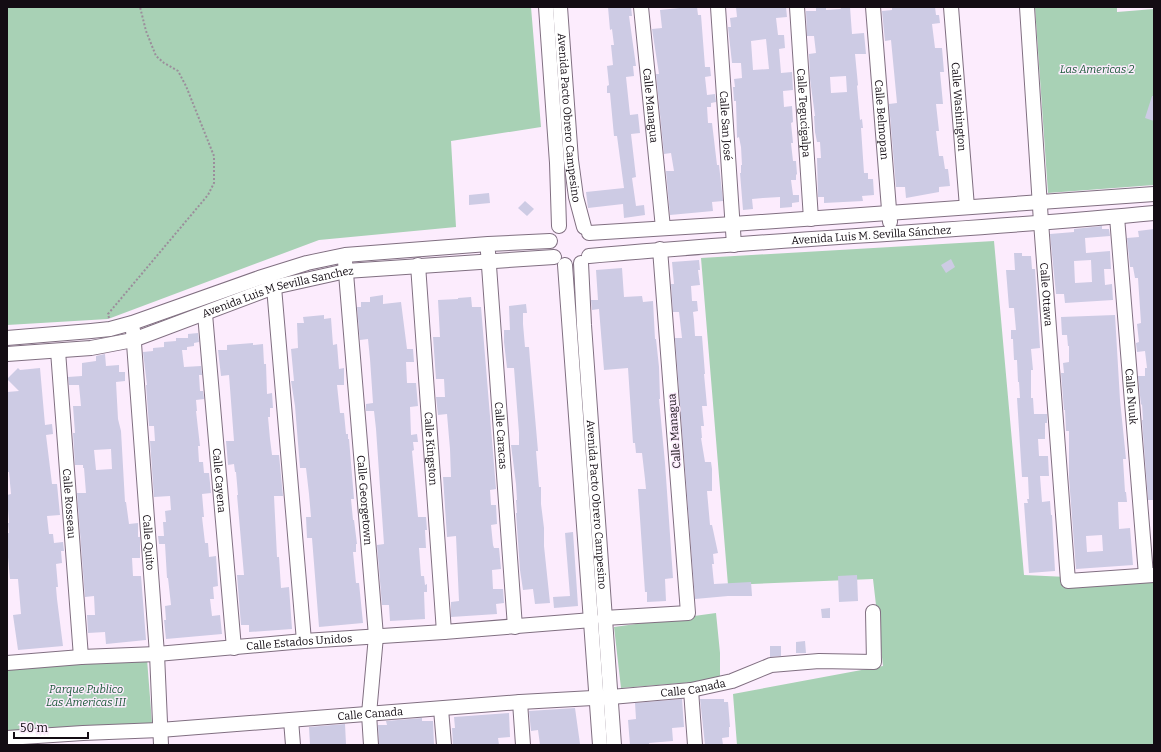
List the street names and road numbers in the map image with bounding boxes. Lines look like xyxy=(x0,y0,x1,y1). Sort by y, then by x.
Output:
street label: Avenida Pacto Obrero Campesino xyxy=(555,32,583,204)
street label: Calle Washington xyxy=(948,62,969,152)
street label: Calle Managua xyxy=(640,68,660,144)
street label: Calle Tegucigalpa xyxy=(794,68,813,158)
street label: Calle Belmopan xyxy=(872,79,891,160)
street label: Calle San José xyxy=(717,90,734,161)
street label: Avenida Luis M. Sevilla Sánchez xyxy=(791,223,952,247)
street label: Calle Ottawa xyxy=(1037,262,1055,327)
street label: Avenida Luis M Sevilla Sanchez xyxy=(200,265,354,321)
street label: Calle Nuuk xyxy=(1122,368,1140,426)
street label: Calle Managua xyxy=(665,393,684,469)
street label: Calle Caracas xyxy=(492,401,510,470)
street label: Calle Kingston xyxy=(421,411,440,486)
street label: Avenida Pacto Obrero Campesino xyxy=(584,419,609,590)
street label: Calle Cayena xyxy=(210,448,228,513)
street label: Calle Georgetown xyxy=(354,455,374,546)
street label: Calle Rosseau xyxy=(60,468,78,539)
street label: Calle Quito xyxy=(140,514,157,571)
street label: Calle Estados Unidos xyxy=(246,632,353,653)
street label: Calle Canada xyxy=(660,677,727,700)
street label: Calle Canada xyxy=(337,705,403,723)

